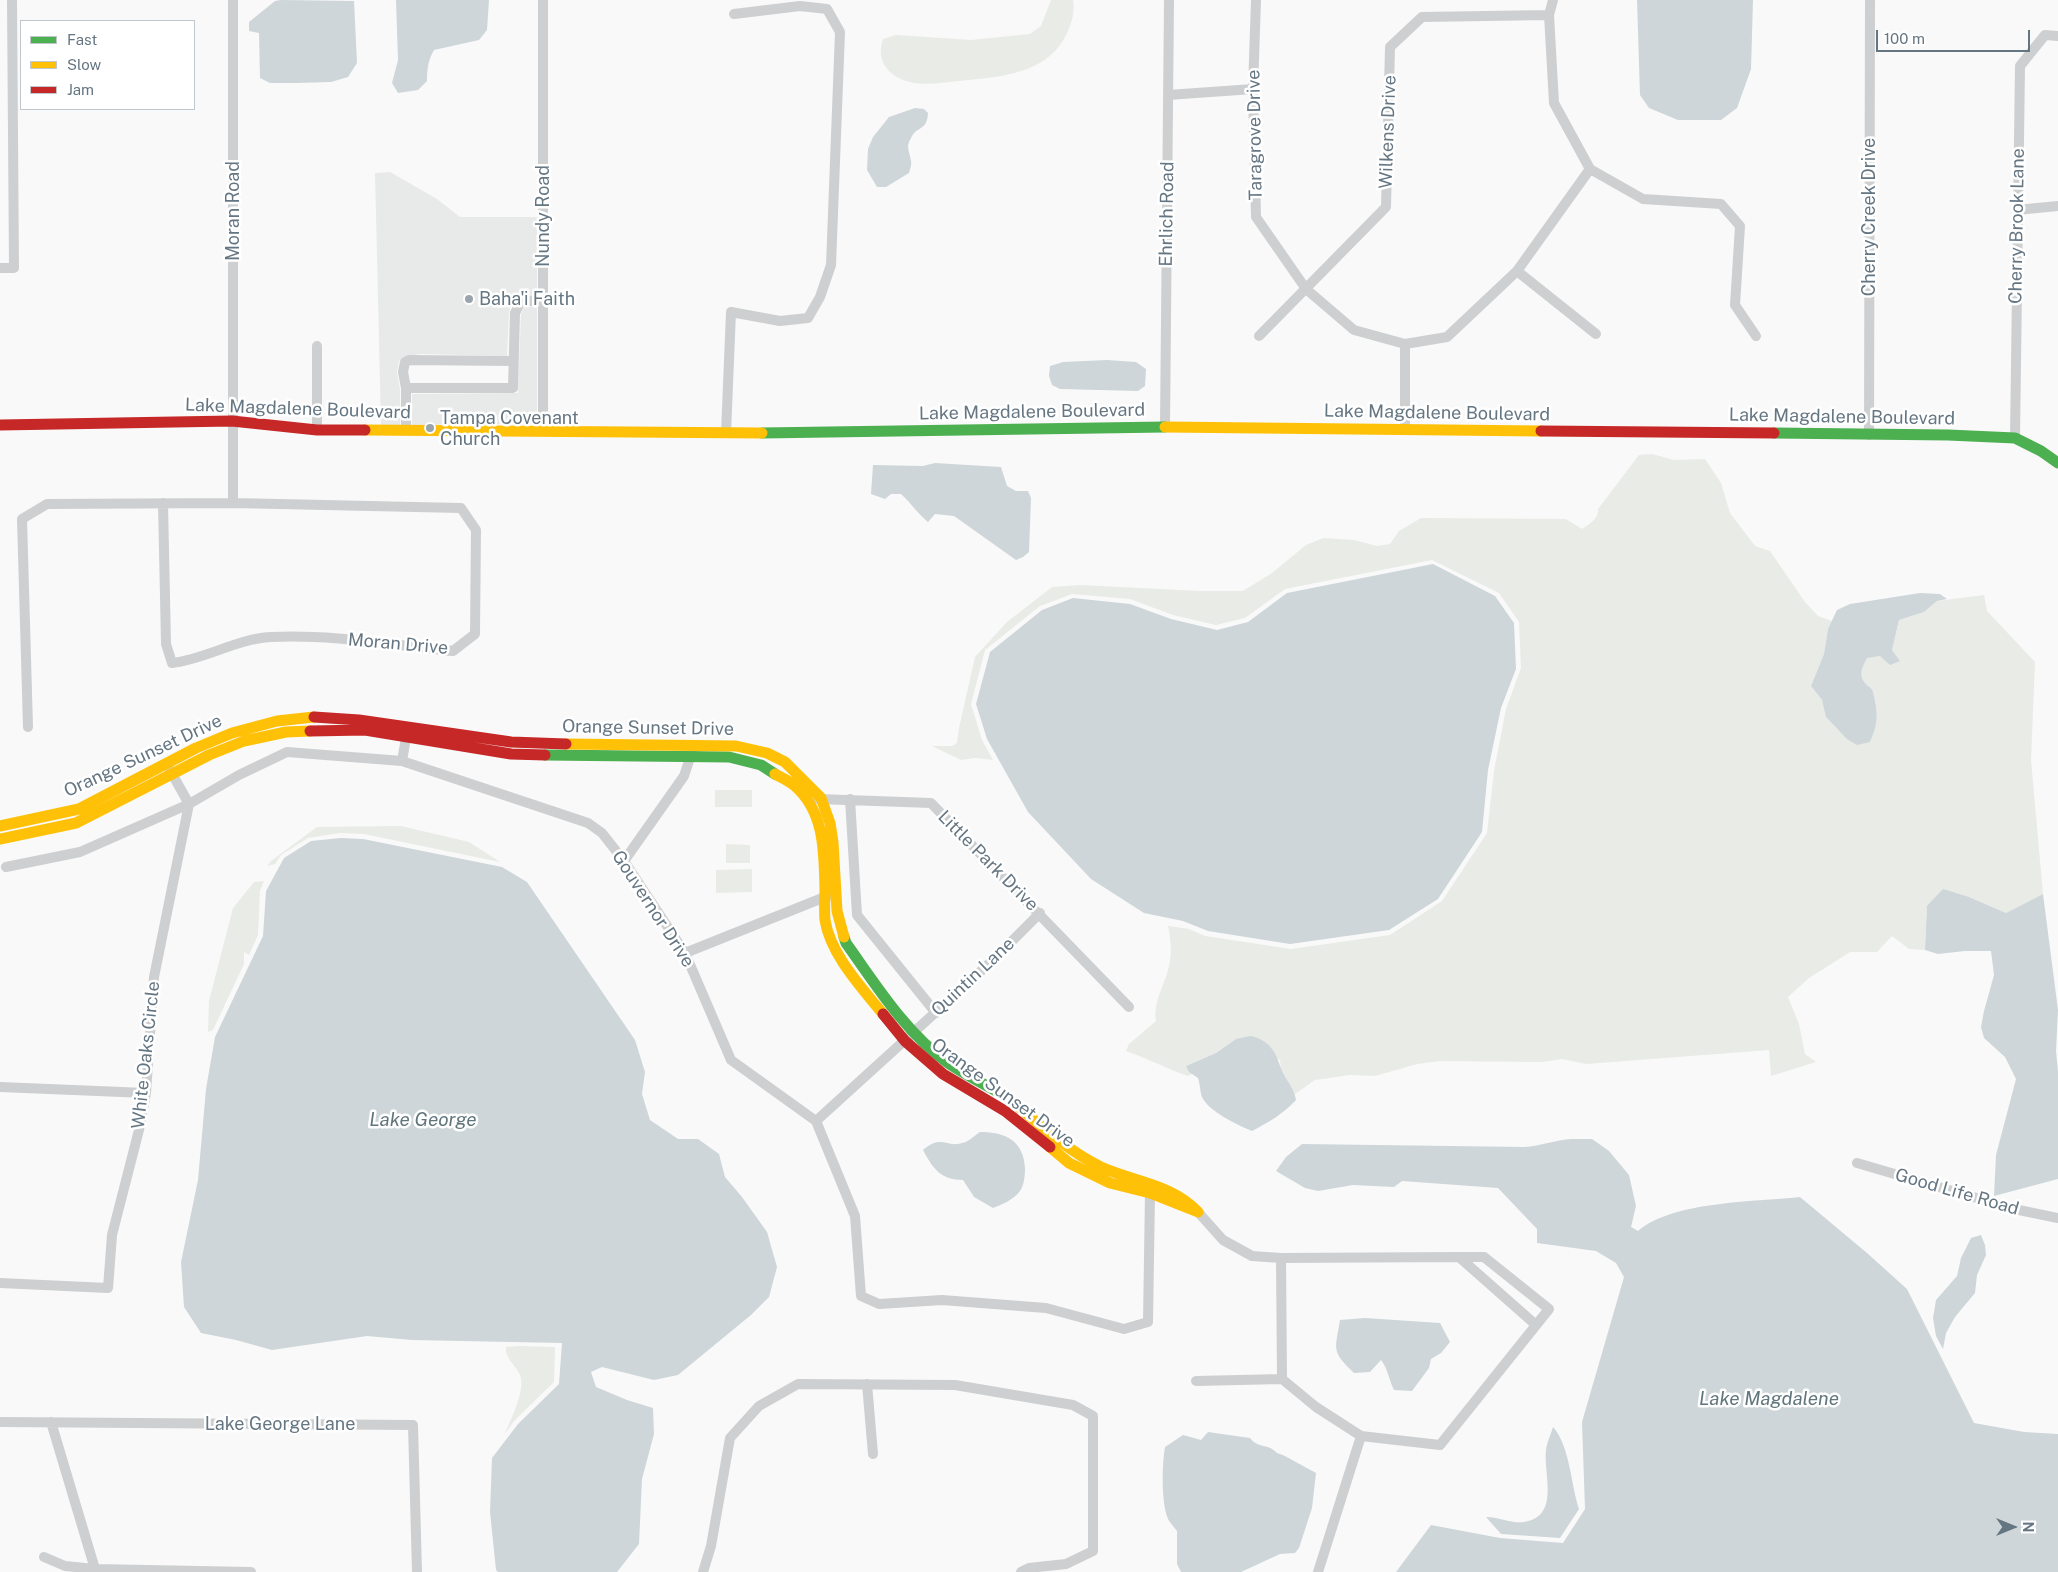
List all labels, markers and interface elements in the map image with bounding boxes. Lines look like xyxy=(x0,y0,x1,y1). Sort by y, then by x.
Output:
legend xyxy=(20,20,195,110)
scale bar xyxy=(1878,20,2032,52)
text: 100 m xyxy=(1884,30,1925,47)
text: Fast xyxy=(67,31,97,48)
text: Slow xyxy=(67,56,101,73)
street label: Taragrove Drive xyxy=(1243,69,1267,201)
street label: Wilkens Drive xyxy=(1375,75,1401,189)
text: Jam xyxy=(67,81,94,98)
street label: Cherry Creek Drive xyxy=(1858,138,1880,296)
street label: Cherry Brook Lane xyxy=(2005,148,2029,304)
street label: Moran Road xyxy=(222,161,244,261)
street label: Ehrlich Road xyxy=(1155,161,1179,267)
street label: Nundy Road xyxy=(532,165,554,267)
place label: Baha'i Faith xyxy=(479,288,575,310)
marker: Baha'i Faith xyxy=(463,293,475,305)
street label: Lake Magdalene Boulevard xyxy=(185,394,411,424)
street label: Lake Magdalene Boulevard xyxy=(919,399,1145,425)
street label: Lake Magdalene Boulevard xyxy=(1324,400,1550,426)
street label: Lake Magdalene Boulevard xyxy=(1729,404,1955,430)
place label: Tampa Covenant Church xyxy=(440,407,579,449)
marker: Tampa Covenant Church xyxy=(424,422,436,434)
street label: Moran Drive xyxy=(347,629,449,659)
street label: Orange Sunset Drive xyxy=(61,710,225,802)
street label: Orange Sunset Drive xyxy=(562,716,734,740)
street label: Little Park Drive xyxy=(933,806,1043,916)
street label: Gouvernor Drive xyxy=(607,847,699,971)
street label: Quintin Lane xyxy=(927,933,1019,1021)
street label: White Oaks Circle xyxy=(128,980,164,1130)
street label: Orange Sunset Drive xyxy=(927,1034,1079,1152)
water label: Lake George xyxy=(369,1109,477,1131)
street label: Good Life Road xyxy=(1893,1164,2021,1220)
water label: Lake Magdalene xyxy=(1699,1388,1839,1410)
street label: Lake George Lane xyxy=(205,1413,355,1435)
north arrow xyxy=(1988,1502,2038,1552)
text: N xyxy=(2020,1522,2036,1532)

